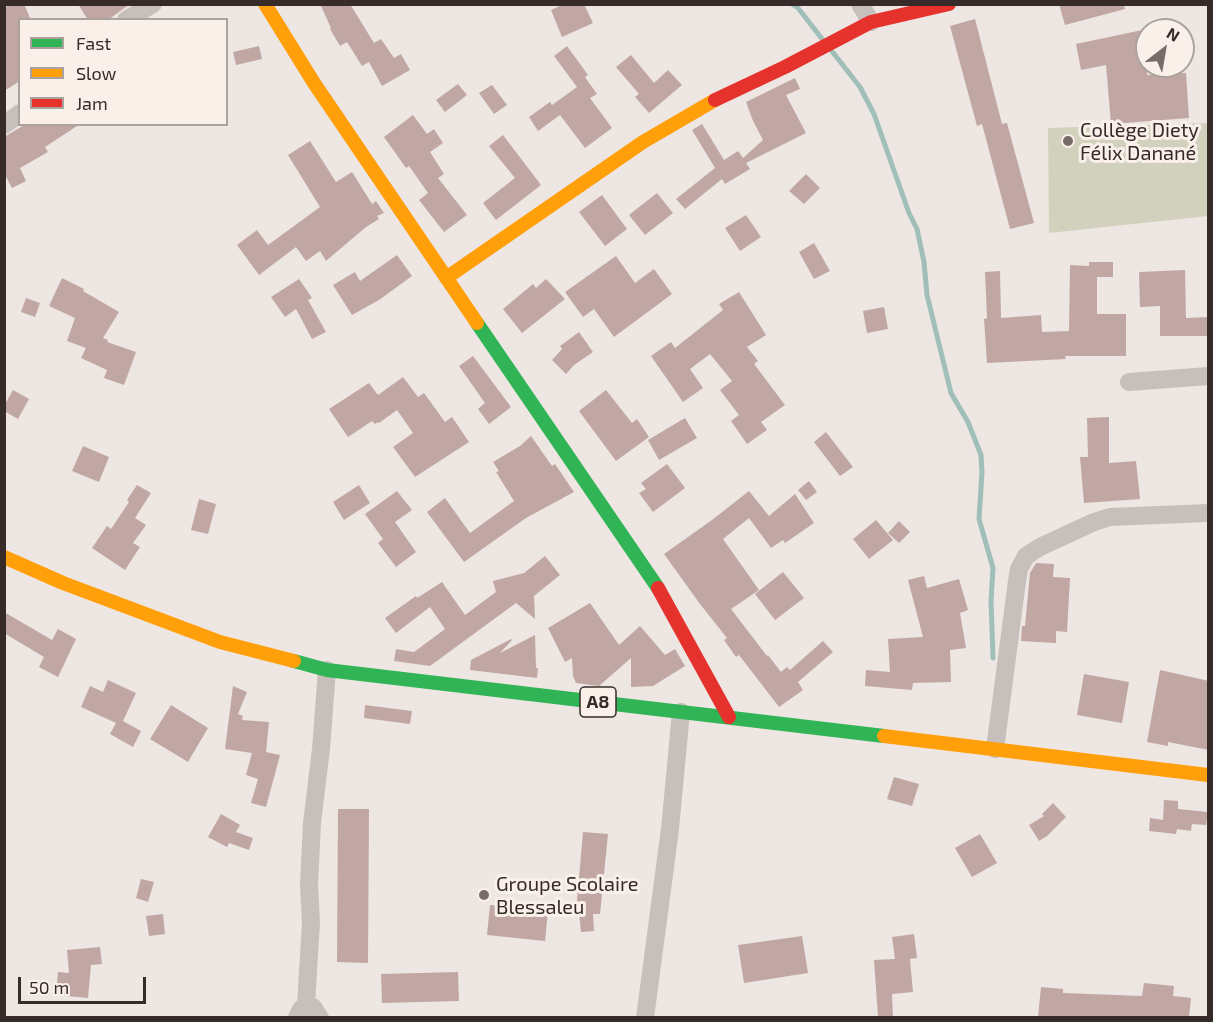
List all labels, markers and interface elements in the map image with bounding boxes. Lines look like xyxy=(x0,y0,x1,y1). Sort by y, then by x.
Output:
legend xyxy=(18,18,228,126)
north arrow xyxy=(1135,18,1195,78)
text: N xyxy=(1164,23,1183,45)
text: Fast xyxy=(76,32,111,54)
text: Slow xyxy=(76,62,116,84)
text: Jam xyxy=(76,92,108,114)
place label: Collège Diety Félix Danané xyxy=(1080,118,1199,165)
marker: Collège Diety Félix Danané xyxy=(1061,134,1075,148)
road number: A8 xyxy=(580,687,616,717)
place label: Groupe Scolaire Blessaleu xyxy=(496,872,638,919)
marker: Groupe Scolaire Blessaleu xyxy=(477,888,491,902)
scale bar xyxy=(21,965,148,1003)
text: 50 m xyxy=(29,976,69,998)

